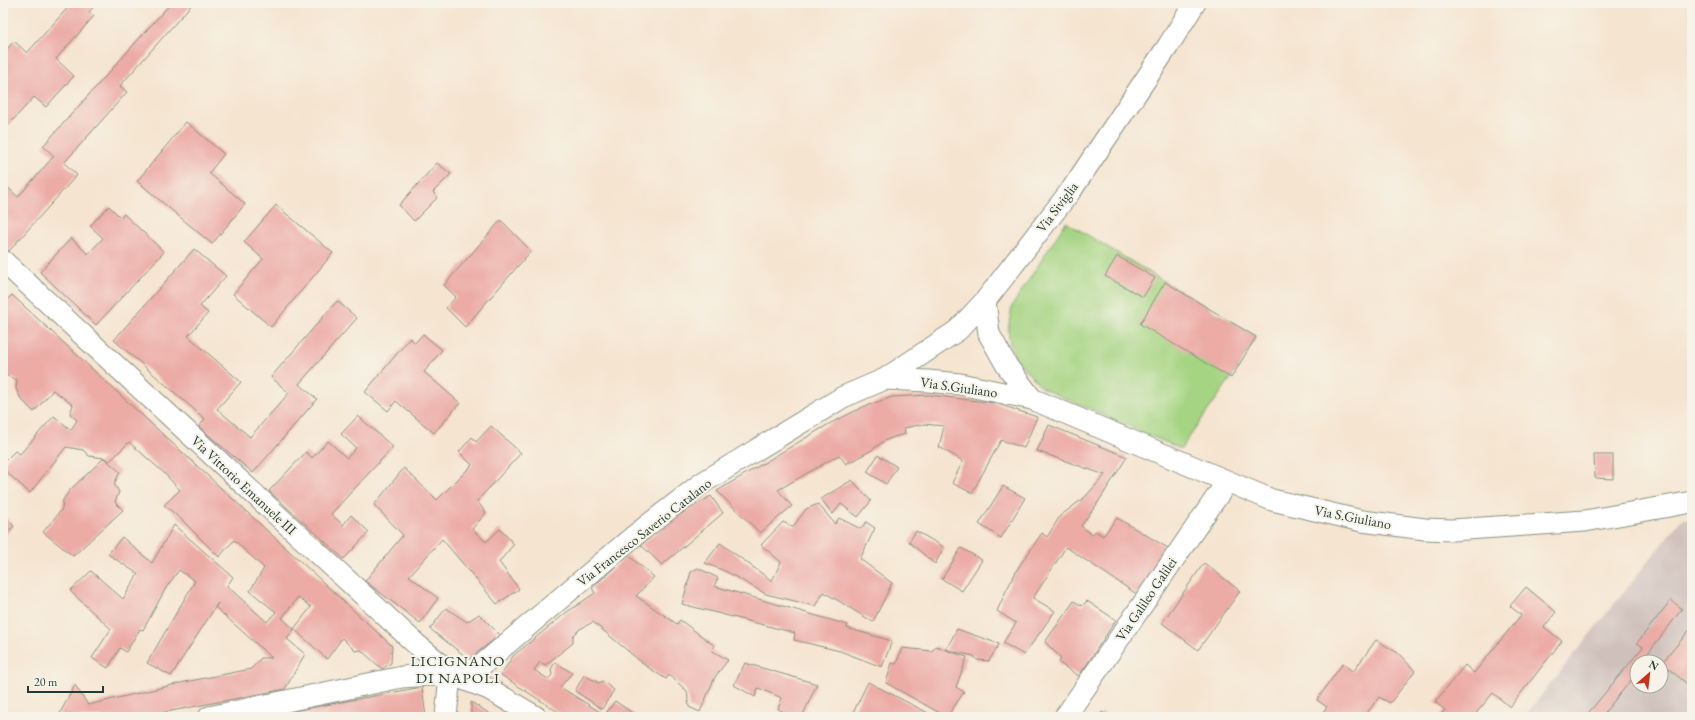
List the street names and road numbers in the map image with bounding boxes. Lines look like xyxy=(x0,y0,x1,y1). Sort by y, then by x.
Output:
street label: Via Siviglia xyxy=(1032,178,1082,236)
street label: Via S.Giuliano xyxy=(919,373,999,401)
street label: Via Vittorio Emanuele III xyxy=(188,432,301,539)
street label: Via Francesco Saverio Catalano xyxy=(573,474,715,590)
street label: Via S.Giuliano xyxy=(1313,501,1393,533)
street label: Via Galileo Galilei xyxy=(1111,553,1181,644)

